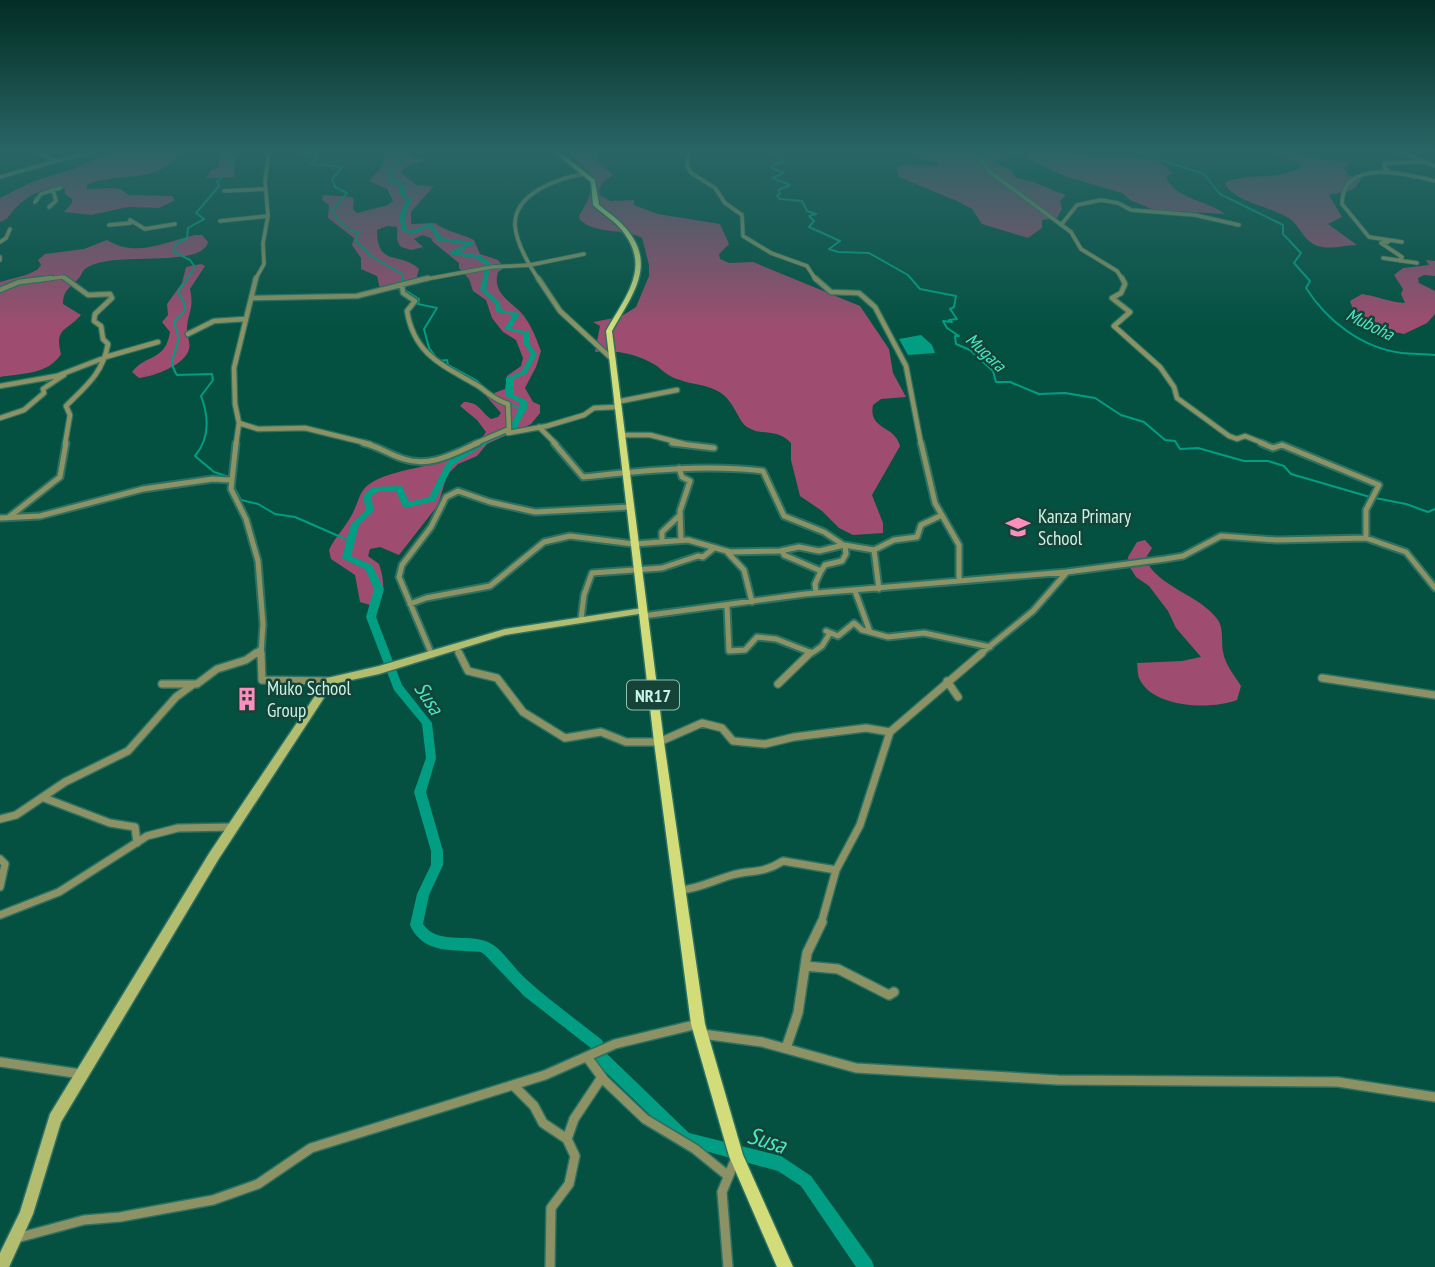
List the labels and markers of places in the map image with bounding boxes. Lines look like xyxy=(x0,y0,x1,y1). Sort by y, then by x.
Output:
place label: Kanza Primary School xyxy=(1038,504,1132,550)
school or university icon: Kanza Primary School xyxy=(1004,513,1032,541)
place label: Muko School Group xyxy=(267,676,351,722)
building icon: Muko School Group xyxy=(233,685,261,713)

